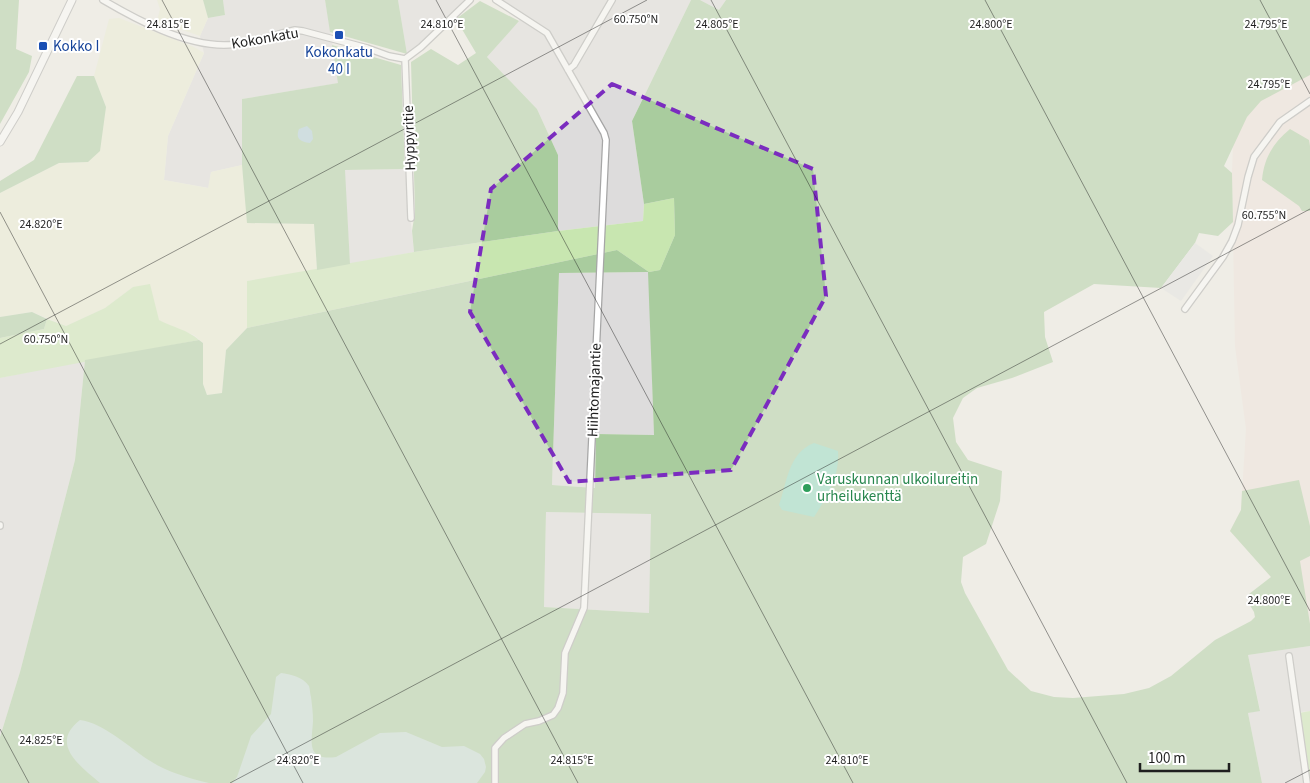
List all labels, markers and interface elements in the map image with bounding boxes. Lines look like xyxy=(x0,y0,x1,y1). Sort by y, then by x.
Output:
text: 60.750°N xyxy=(614,11,658,28)
text: 24.815°E xyxy=(146,16,190,33)
text: 24.810°E xyxy=(420,16,464,33)
text: 24.805°E xyxy=(695,16,739,33)
text: 24.800°E xyxy=(969,16,1013,33)
text: 24.795°E xyxy=(1244,16,1288,33)
street label: Kokonkatu xyxy=(230,22,300,55)
marker: Kokonkatu 40 I xyxy=(333,29,345,41)
place label: Kokko I xyxy=(53,36,99,57)
marker: Kokko I xyxy=(37,40,49,52)
place label: Kokonkatu 40 I xyxy=(305,42,373,80)
text: 24.795°E xyxy=(1247,76,1291,93)
street label: Hyppyritie xyxy=(398,105,421,171)
text: 60.755°N xyxy=(1242,207,1286,224)
text: 24.820°E xyxy=(19,216,63,233)
text: 60.750°N xyxy=(24,331,68,348)
street label: Hiihtomajantie xyxy=(582,343,607,437)
place label: Varuskunnan ulkoilureitin urheilukenttä xyxy=(817,469,978,507)
marker: Varuskunnan ulkoilureitin urheilukenttä xyxy=(801,482,813,494)
text: 24.800°E xyxy=(1247,592,1291,609)
text: 24.825°E xyxy=(19,732,63,749)
scale bar xyxy=(1140,740,1229,772)
text: 100 m xyxy=(1148,748,1186,769)
text: 24.820°E xyxy=(276,752,320,769)
text: 24.815°E xyxy=(550,752,594,769)
text: 24.810°E xyxy=(825,752,869,769)

